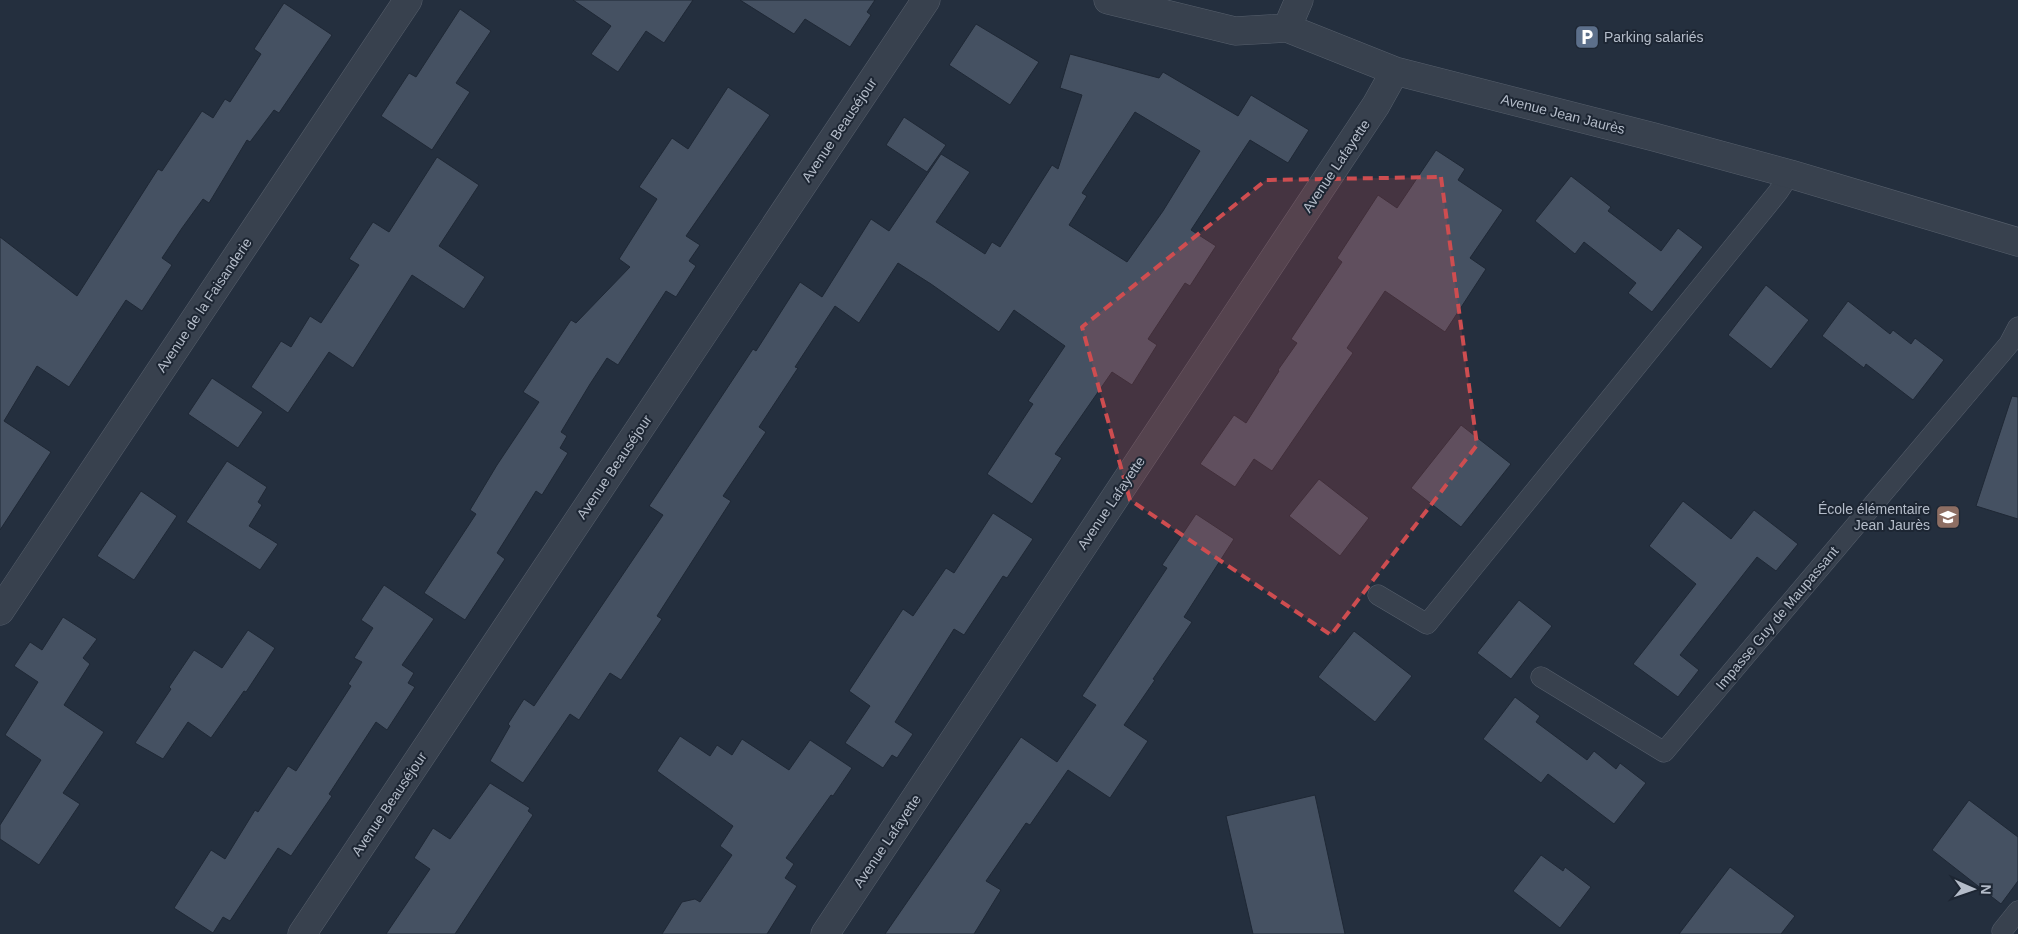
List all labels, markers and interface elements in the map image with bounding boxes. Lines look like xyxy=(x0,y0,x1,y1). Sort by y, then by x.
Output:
parking icon: Parking salariés xyxy=(1574,24,1600,50)
place label: Parking salariés xyxy=(1604,29,1704,45)
street label: Avenue Beauséjour xyxy=(798,75,880,185)
street label: Avenue Jean Jaurès xyxy=(1499,91,1627,137)
street label: Avenue Lafayette xyxy=(1299,116,1373,216)
street label: Avenue de la Faisanderie xyxy=(153,235,255,375)
street label: Avenue Beauséjour xyxy=(573,412,655,522)
street label: Avenue Lafayette xyxy=(1074,453,1148,553)
place label: École élémentaire Jean Jaurès xyxy=(1818,501,1930,533)
school or university icon: École élémentaire Jean Jaurès xyxy=(1935,504,1961,530)
street label: Impasse Guy de Maupassant xyxy=(1712,543,1842,693)
street label: Avenue Beauséjour xyxy=(348,749,430,859)
street label: Avenue Lafayette xyxy=(850,791,924,891)
north arrow xyxy=(1948,864,1998,914)
text: N xyxy=(1978,884,1994,895)

